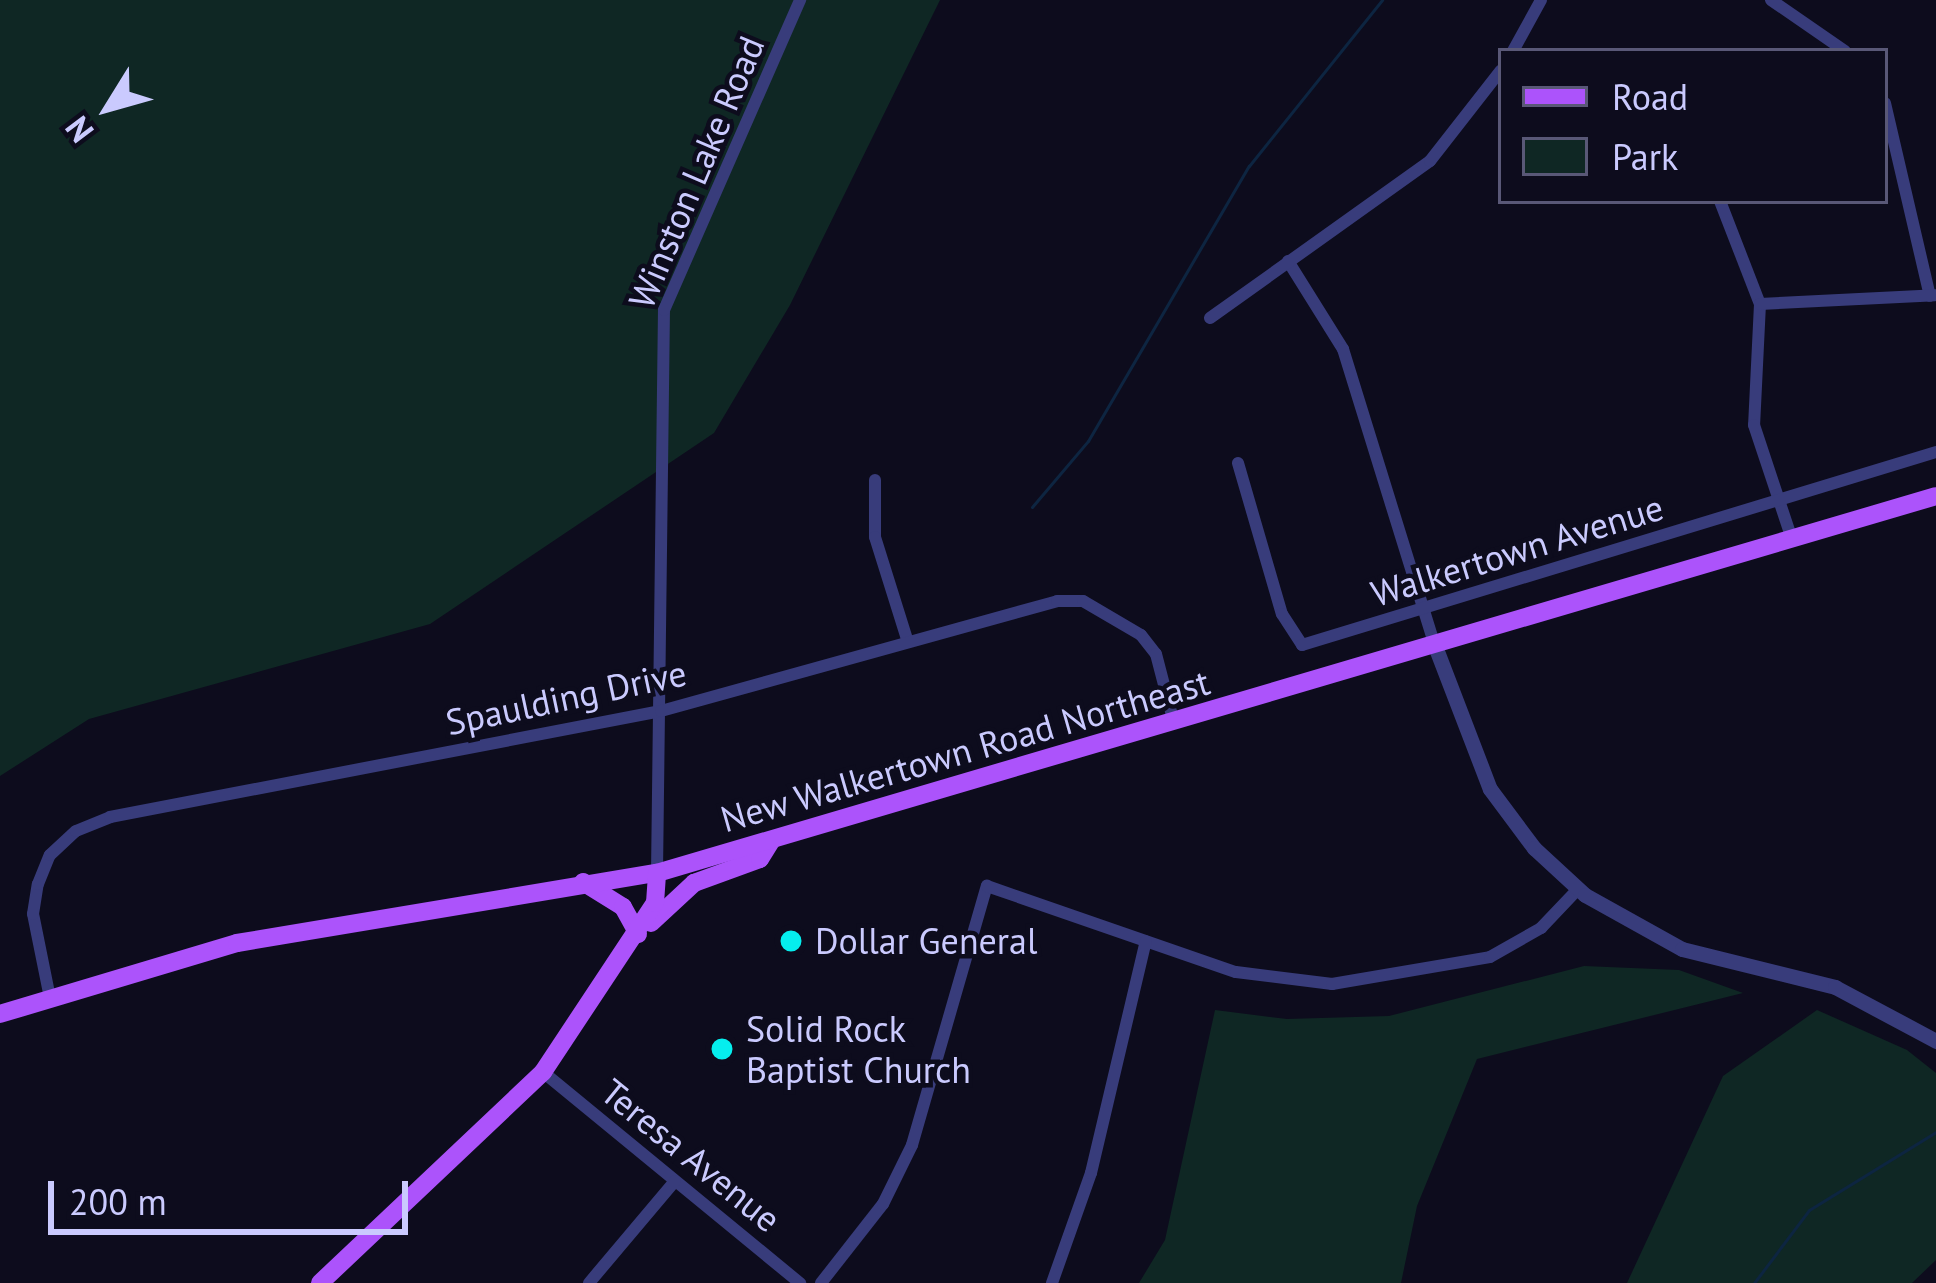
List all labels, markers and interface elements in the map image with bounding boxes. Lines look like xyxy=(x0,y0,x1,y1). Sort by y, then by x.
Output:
street label: Winston Lake Road xyxy=(619,29,773,315)
north arrow xyxy=(48,48,168,168)
legend xyxy=(1498,48,1888,204)
text: Road xyxy=(1612,73,1688,120)
text: N xyxy=(55,108,103,152)
text: Park xyxy=(1612,133,1678,180)
street label: Walkertown Avenue xyxy=(1365,485,1669,615)
street label: Spaulding Drive xyxy=(442,650,690,744)
street label: New Walkertown Road Northeast xyxy=(715,659,1215,841)
place label: Dollar General xyxy=(815,919,1037,963)
marker: Dollar General xyxy=(778,928,804,954)
place label: Solid Rock Baptist Church xyxy=(746,1006,971,1091)
marker: Solid Rock Baptist Church xyxy=(709,1036,735,1062)
street label: Teresa Avenue xyxy=(592,1069,790,1241)
scale bar xyxy=(54,1157,414,1231)
text: 200 m xyxy=(69,1178,167,1225)

